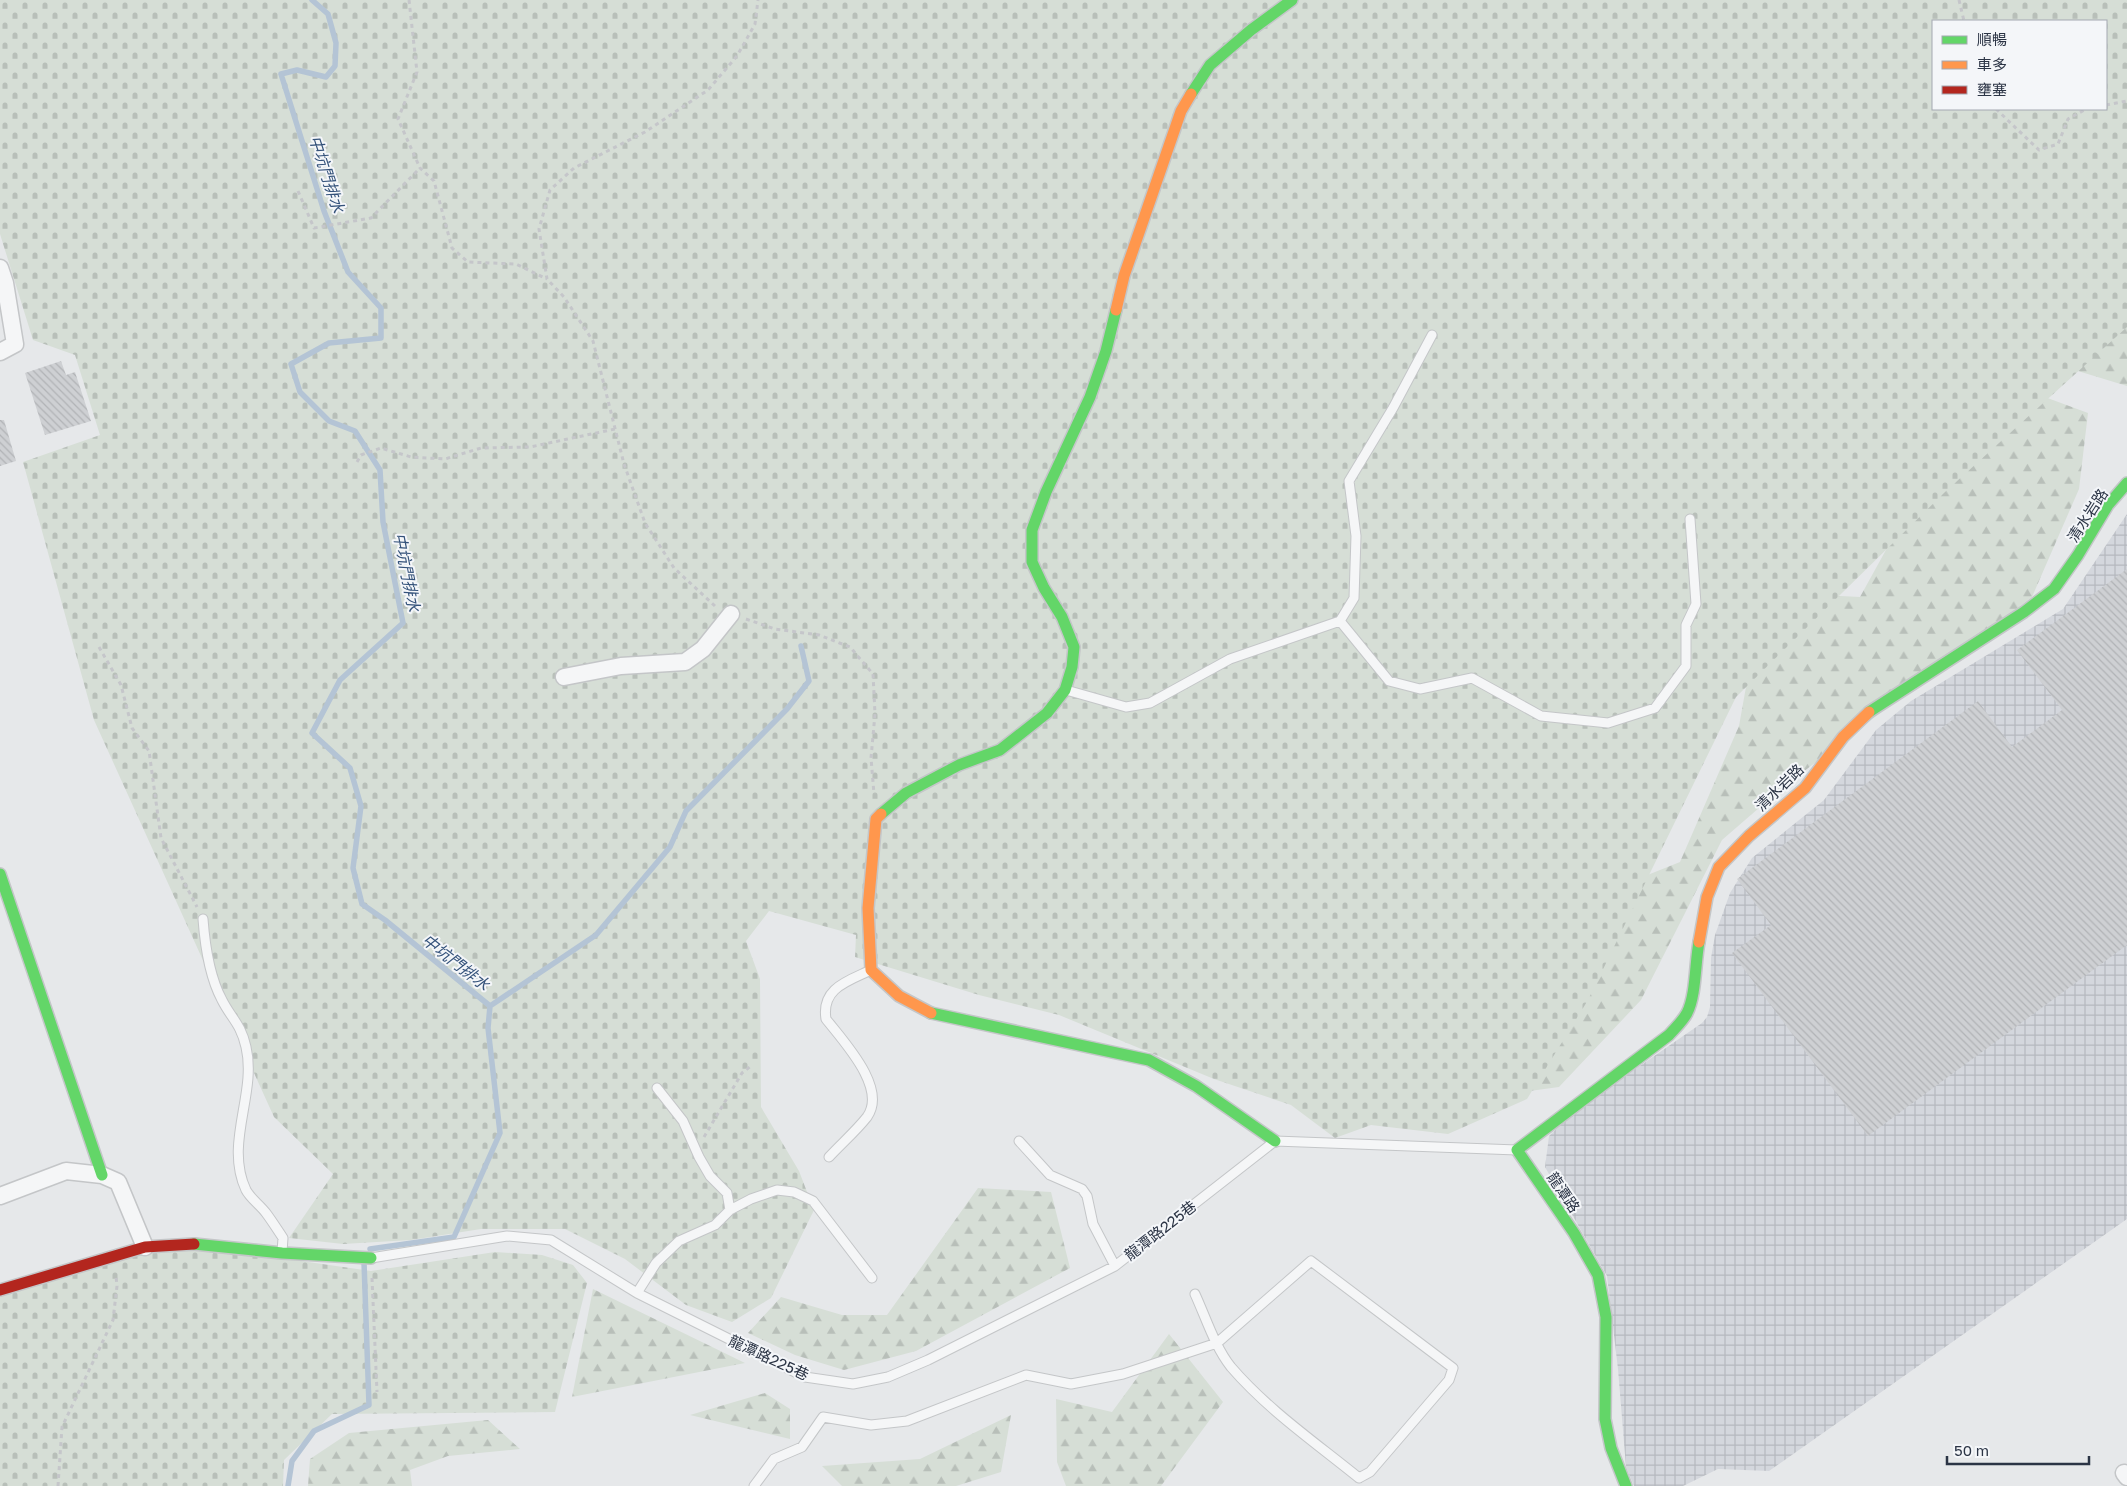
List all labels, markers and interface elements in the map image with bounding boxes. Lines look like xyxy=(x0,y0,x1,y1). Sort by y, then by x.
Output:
legend xyxy=(1932,20,2107,110)
text: 順暢 xyxy=(1977,30,2007,48)
text: 車多 xyxy=(1977,55,2007,73)
text: 壅塞 xyxy=(1977,80,2007,98)
water label: 中坑門排水 xyxy=(305,133,349,216)
street label: 清水岩路 xyxy=(2063,485,2111,545)
water label: 中坑門排水 xyxy=(390,531,425,614)
street label: 清水岩路 xyxy=(1751,760,1807,814)
water label: 中坑門排水 xyxy=(418,929,494,995)
street label: 龍潭路 xyxy=(1544,1168,1584,1216)
street label: 龍潭路225巷 xyxy=(1121,1196,1199,1264)
street label: 龍潭路225巷 xyxy=(726,1331,812,1383)
scale bar xyxy=(1947,1434,2090,1466)
text: 50 m xyxy=(1954,1441,1989,1459)

